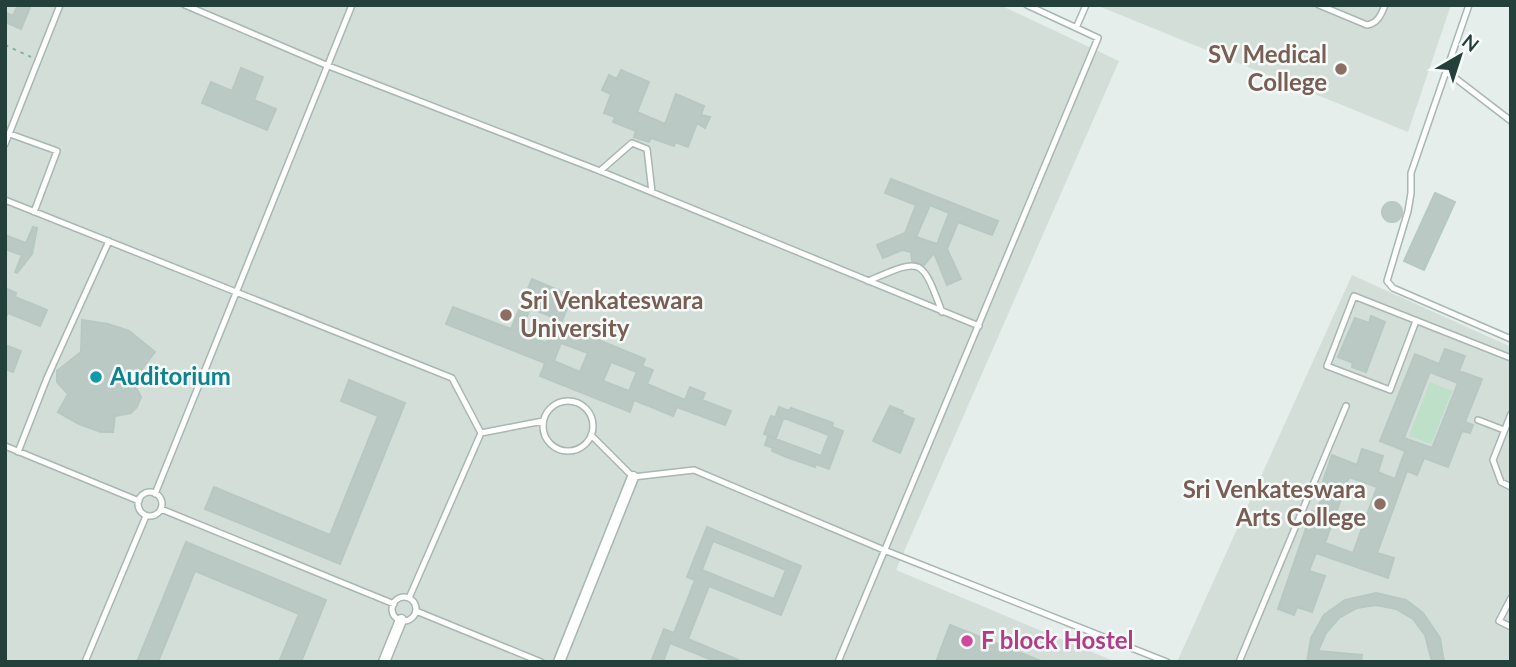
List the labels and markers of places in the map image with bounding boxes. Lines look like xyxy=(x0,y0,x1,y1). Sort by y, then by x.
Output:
place label: SV Medical College xyxy=(1208,39,1327,96)
marker: SV Medical College xyxy=(1333,61,1349,77)
place label: Sri Venkateswara University xyxy=(520,285,703,342)
marker: Sri Venkateswara University xyxy=(498,307,514,323)
place label: Auditorium xyxy=(109,361,231,390)
marker: Auditorium xyxy=(88,369,104,385)
place label: Sri Venkateswara Arts College xyxy=(1183,474,1366,531)
marker: Sri Venkateswara Arts College xyxy=(1372,496,1388,512)
place label: F block Hostel xyxy=(981,625,1134,654)
marker: F block Hostel xyxy=(959,633,975,649)

